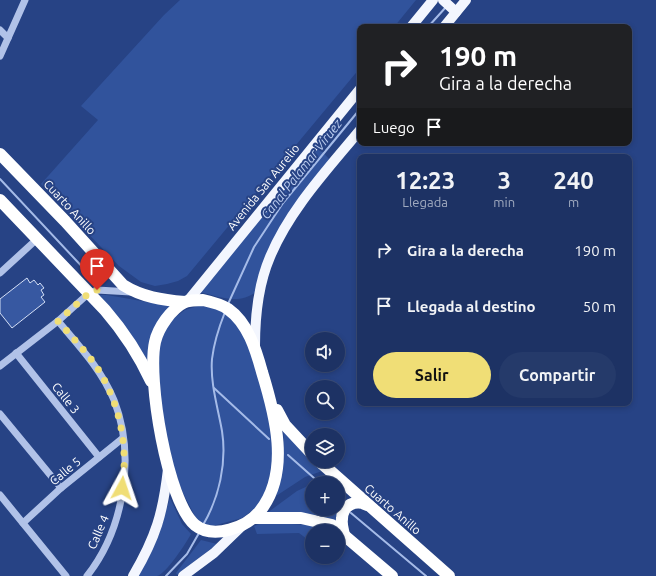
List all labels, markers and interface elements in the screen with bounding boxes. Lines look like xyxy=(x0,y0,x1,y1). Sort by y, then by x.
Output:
icon: right xyxy=(373,40,425,92)
text: 190 m xyxy=(439,40,517,71)
text: Gira a la derecha xyxy=(439,73,572,93)
water label: Canal Palamar Viruez xyxy=(258,116,345,222)
icon: arrive xyxy=(423,116,445,138)
text: Luego xyxy=(373,119,415,136)
street label: Avenida San Aurelio xyxy=(224,141,302,233)
text: 12:23 xyxy=(395,167,455,194)
text: 3 xyxy=(497,167,511,194)
text: 240 xyxy=(553,167,594,194)
street label: Cuarto Anillo xyxy=(41,177,99,237)
text: Llegada xyxy=(402,195,448,209)
text: min xyxy=(493,195,515,209)
text: m xyxy=(568,195,579,209)
icon: right xyxy=(373,239,395,261)
text: Gira a la derecha xyxy=(407,242,524,259)
text: 190 m xyxy=(574,242,616,259)
pin xyxy=(80,249,114,290)
icon: arrive xyxy=(86,255,108,277)
icon: arrive xyxy=(373,295,395,317)
text: Llegada al destino xyxy=(407,298,536,315)
text: 50 m xyxy=(583,298,616,315)
map controls xyxy=(305,332,345,564)
button: sound xyxy=(305,332,345,372)
button: Salir xyxy=(373,352,491,398)
button: Compartir xyxy=(499,352,616,398)
street label: Calle 3 xyxy=(50,380,82,416)
button: search xyxy=(305,380,345,420)
button: layers xyxy=(305,428,345,468)
street label: Calle 5 xyxy=(47,454,83,488)
position arrow xyxy=(101,467,143,509)
button: + xyxy=(305,476,345,516)
street label: Cuarto Anillo xyxy=(362,481,424,537)
street label: Calle 4 xyxy=(85,513,111,551)
button: − xyxy=(305,524,345,564)

